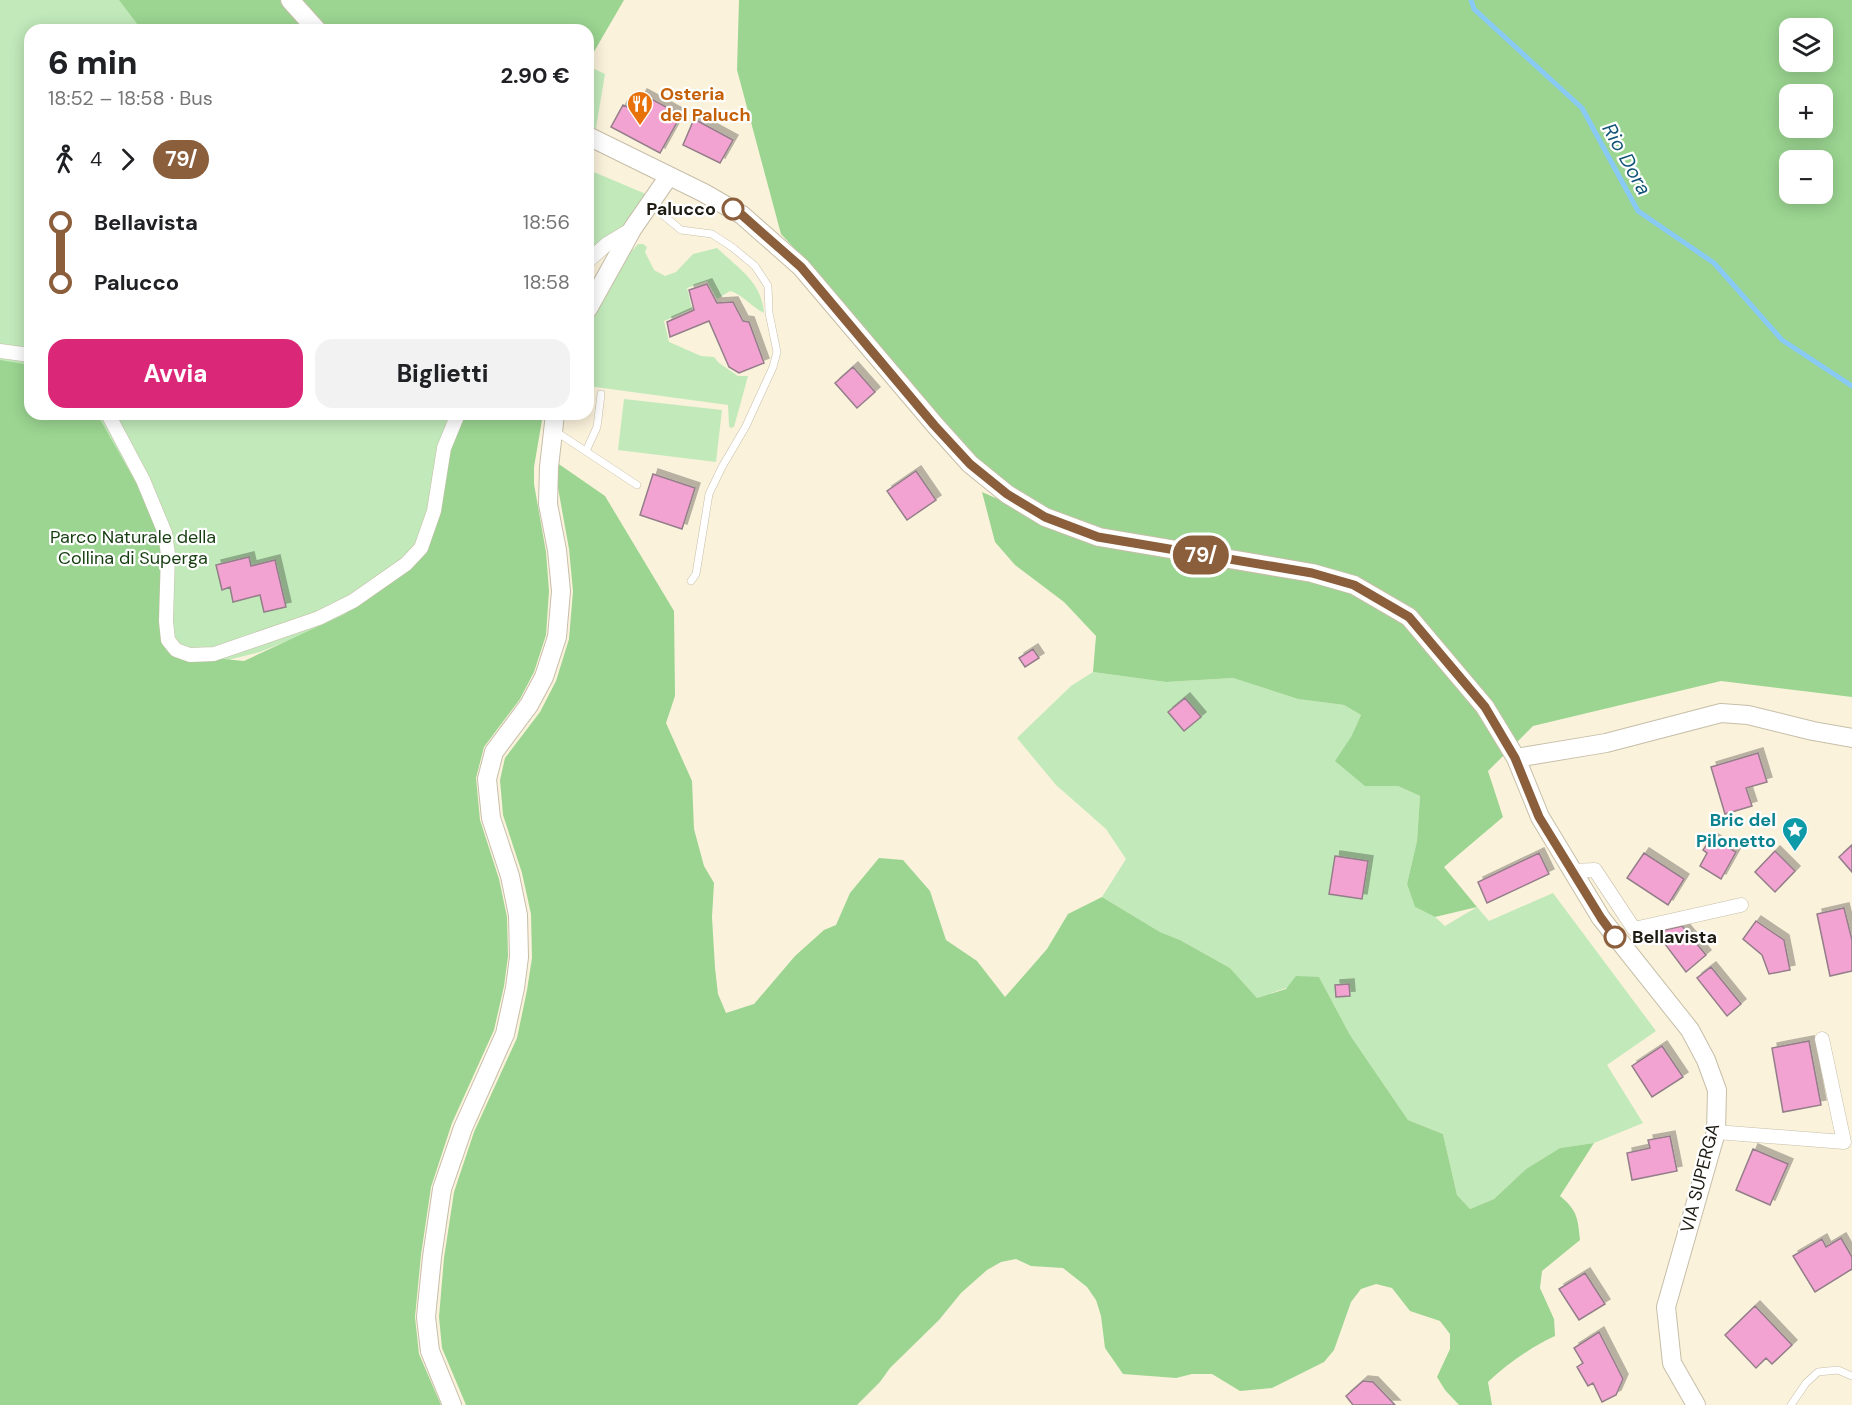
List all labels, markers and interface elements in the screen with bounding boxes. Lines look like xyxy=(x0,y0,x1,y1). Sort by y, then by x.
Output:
map controls xyxy=(1779,18,1833,204)
button: layers xyxy=(1779,18,1833,72)
text: 6 min xyxy=(48,41,137,84)
text: 2.90 € xyxy=(500,61,570,90)
place label: Osteria del Paluch xyxy=(660,82,751,127)
button: + xyxy=(1779,84,1833,138)
text: 18:52 – 18:58 · Bus xyxy=(48,85,213,111)
restaurant icon: Osteria del Paluch xyxy=(625,89,655,127)
water label: Rio Dora xyxy=(1597,118,1657,200)
icon: walk xyxy=(48,143,81,176)
icon: forward xyxy=(111,143,144,176)
text: 79/ xyxy=(165,145,197,173)
text: 4 xyxy=(90,146,102,172)
button: − xyxy=(1779,150,1833,204)
place label: Palucco xyxy=(646,197,716,221)
marker: Palucco xyxy=(722,198,744,220)
text: Bellavista xyxy=(94,208,198,237)
text: 18:56 xyxy=(523,209,570,235)
text: Palucco xyxy=(94,268,179,297)
text: 18:58 xyxy=(523,269,570,295)
button: Avvia xyxy=(48,339,303,408)
button: Biglietti xyxy=(315,339,570,408)
park label: Parco Naturale della Collina di Superga xyxy=(50,525,216,570)
line badge: 79/ xyxy=(1166,536,1236,574)
text: 79/ xyxy=(1185,541,1217,569)
place label: Bric del Pilonetto xyxy=(1696,808,1776,853)
place icon: Bric del Pilonetto xyxy=(1780,815,1810,853)
place label: Bellavista xyxy=(1632,925,1717,949)
marker: Bellavista xyxy=(1604,926,1626,948)
street label: VIA SUPERGA xyxy=(1675,1121,1725,1235)

